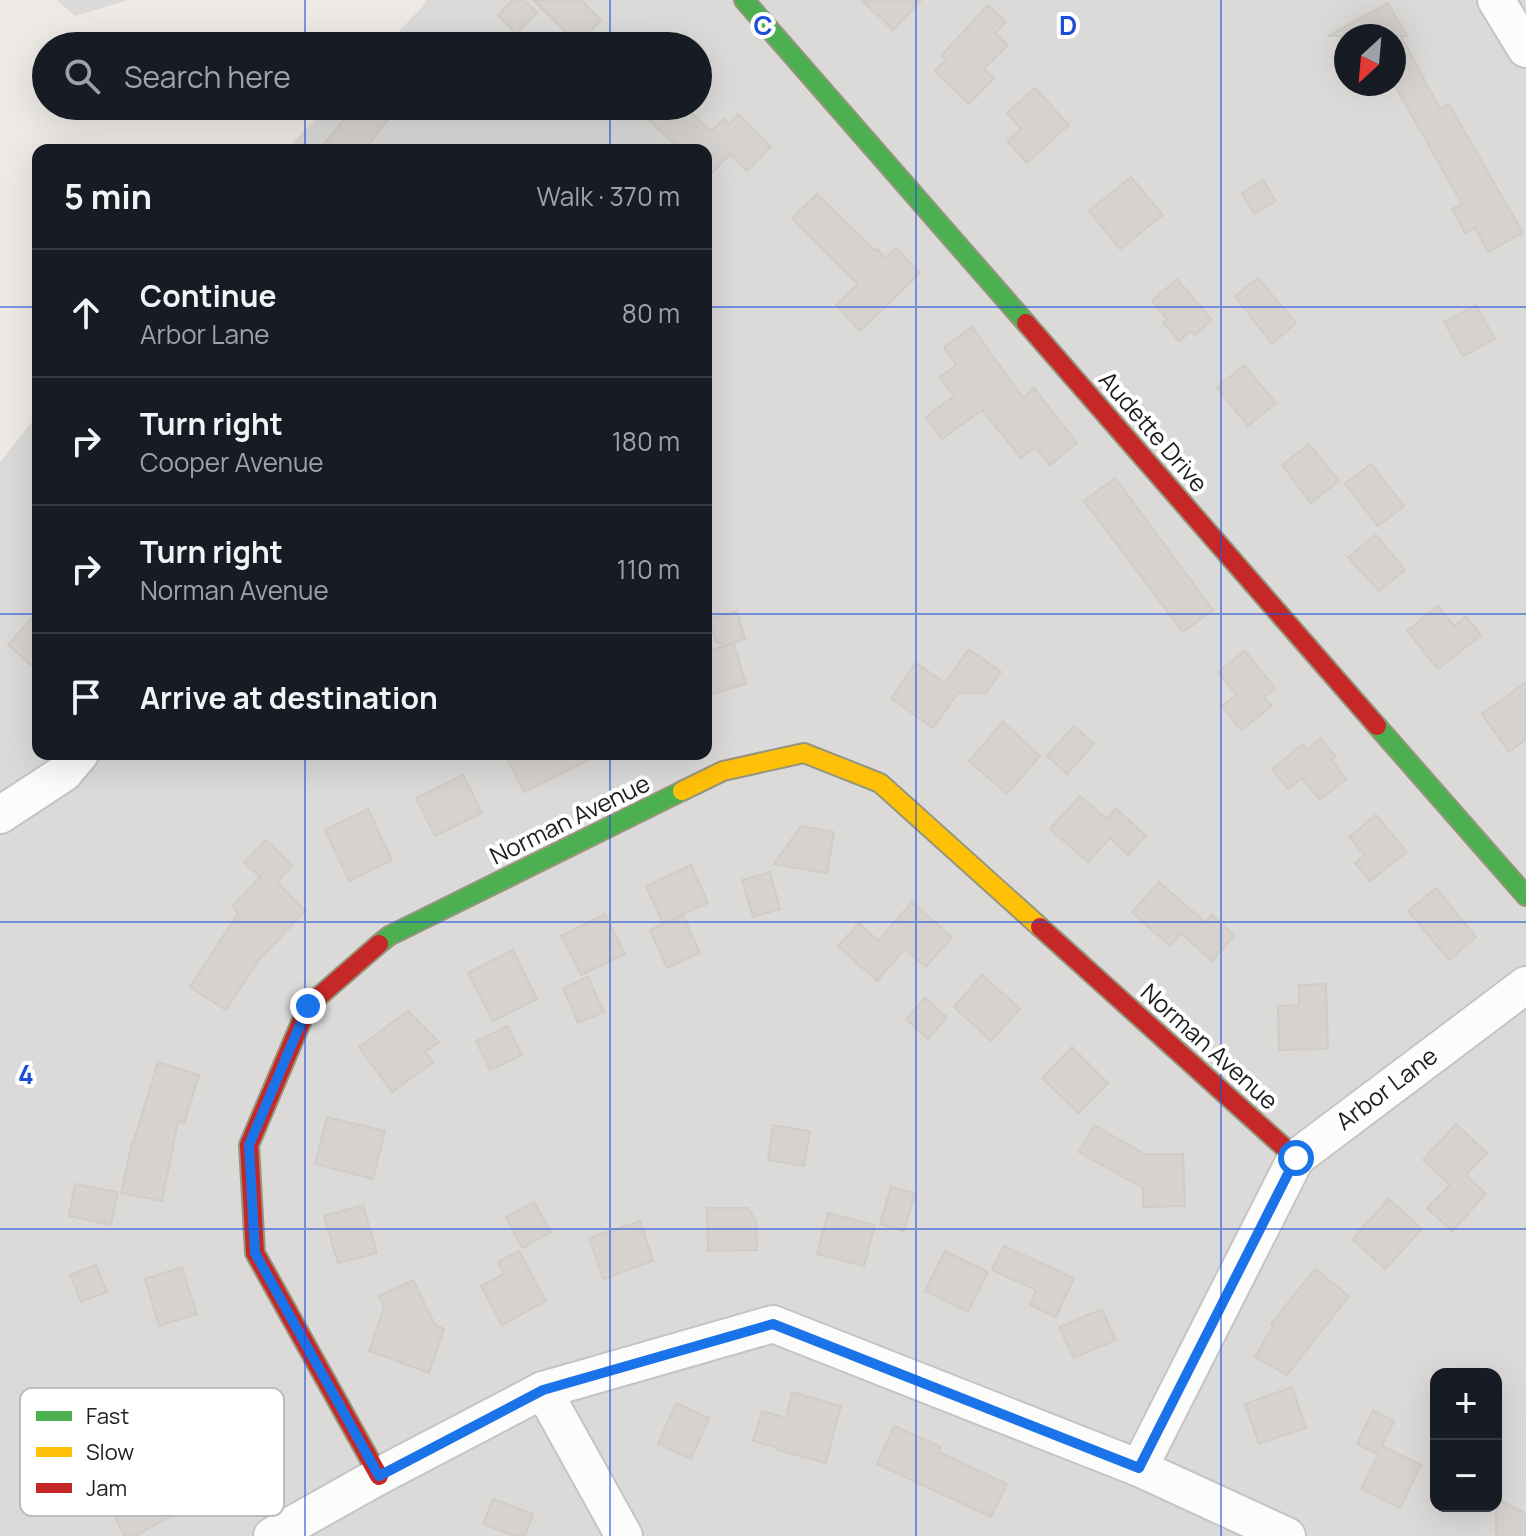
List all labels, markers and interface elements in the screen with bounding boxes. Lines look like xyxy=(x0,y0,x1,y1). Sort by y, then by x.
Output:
text: C xyxy=(753,7,773,43)
text: D xyxy=(1059,7,1077,43)
north arrow xyxy=(1334,24,1406,96)
search box xyxy=(32,32,712,120)
icon: search xyxy=(60,54,104,98)
text: Search here xyxy=(124,56,291,97)
text: 5 min xyxy=(64,173,152,219)
text: Walk · 370 m xyxy=(537,178,680,214)
text: Continue xyxy=(140,275,276,316)
icon: ahead xyxy=(64,291,108,335)
text: 80 m xyxy=(622,295,680,331)
text: Arbor Lane xyxy=(140,316,269,352)
street label: Audette Drive xyxy=(1092,363,1216,499)
text: Turn right xyxy=(140,403,283,444)
icon: right xyxy=(64,419,108,463)
text: 180 m xyxy=(612,423,680,459)
text: Cooper Avenue xyxy=(140,444,324,480)
text: Turn right xyxy=(140,531,283,572)
icon: right xyxy=(64,547,108,591)
text: 110 m xyxy=(617,551,680,587)
text: Norman Avenue xyxy=(140,572,329,608)
icon: arrive xyxy=(64,675,108,719)
text: Arrive at destination xyxy=(140,677,438,718)
street label: Norman Avenue xyxy=(484,766,655,872)
street label: Norman Avenue xyxy=(1134,975,1286,1116)
route end xyxy=(290,988,326,1024)
street label: Arbor Lane xyxy=(1328,1039,1444,1137)
text: 4 xyxy=(18,1056,34,1092)
route start xyxy=(1278,1140,1314,1176)
map controls xyxy=(1430,1368,1502,1512)
button: + xyxy=(1430,1368,1502,1440)
legend xyxy=(20,1388,284,1516)
text: Fast xyxy=(86,1401,129,1431)
text: Slow xyxy=(86,1437,134,1467)
button: − xyxy=(1430,1440,1502,1512)
text: Jam xyxy=(86,1473,127,1503)

